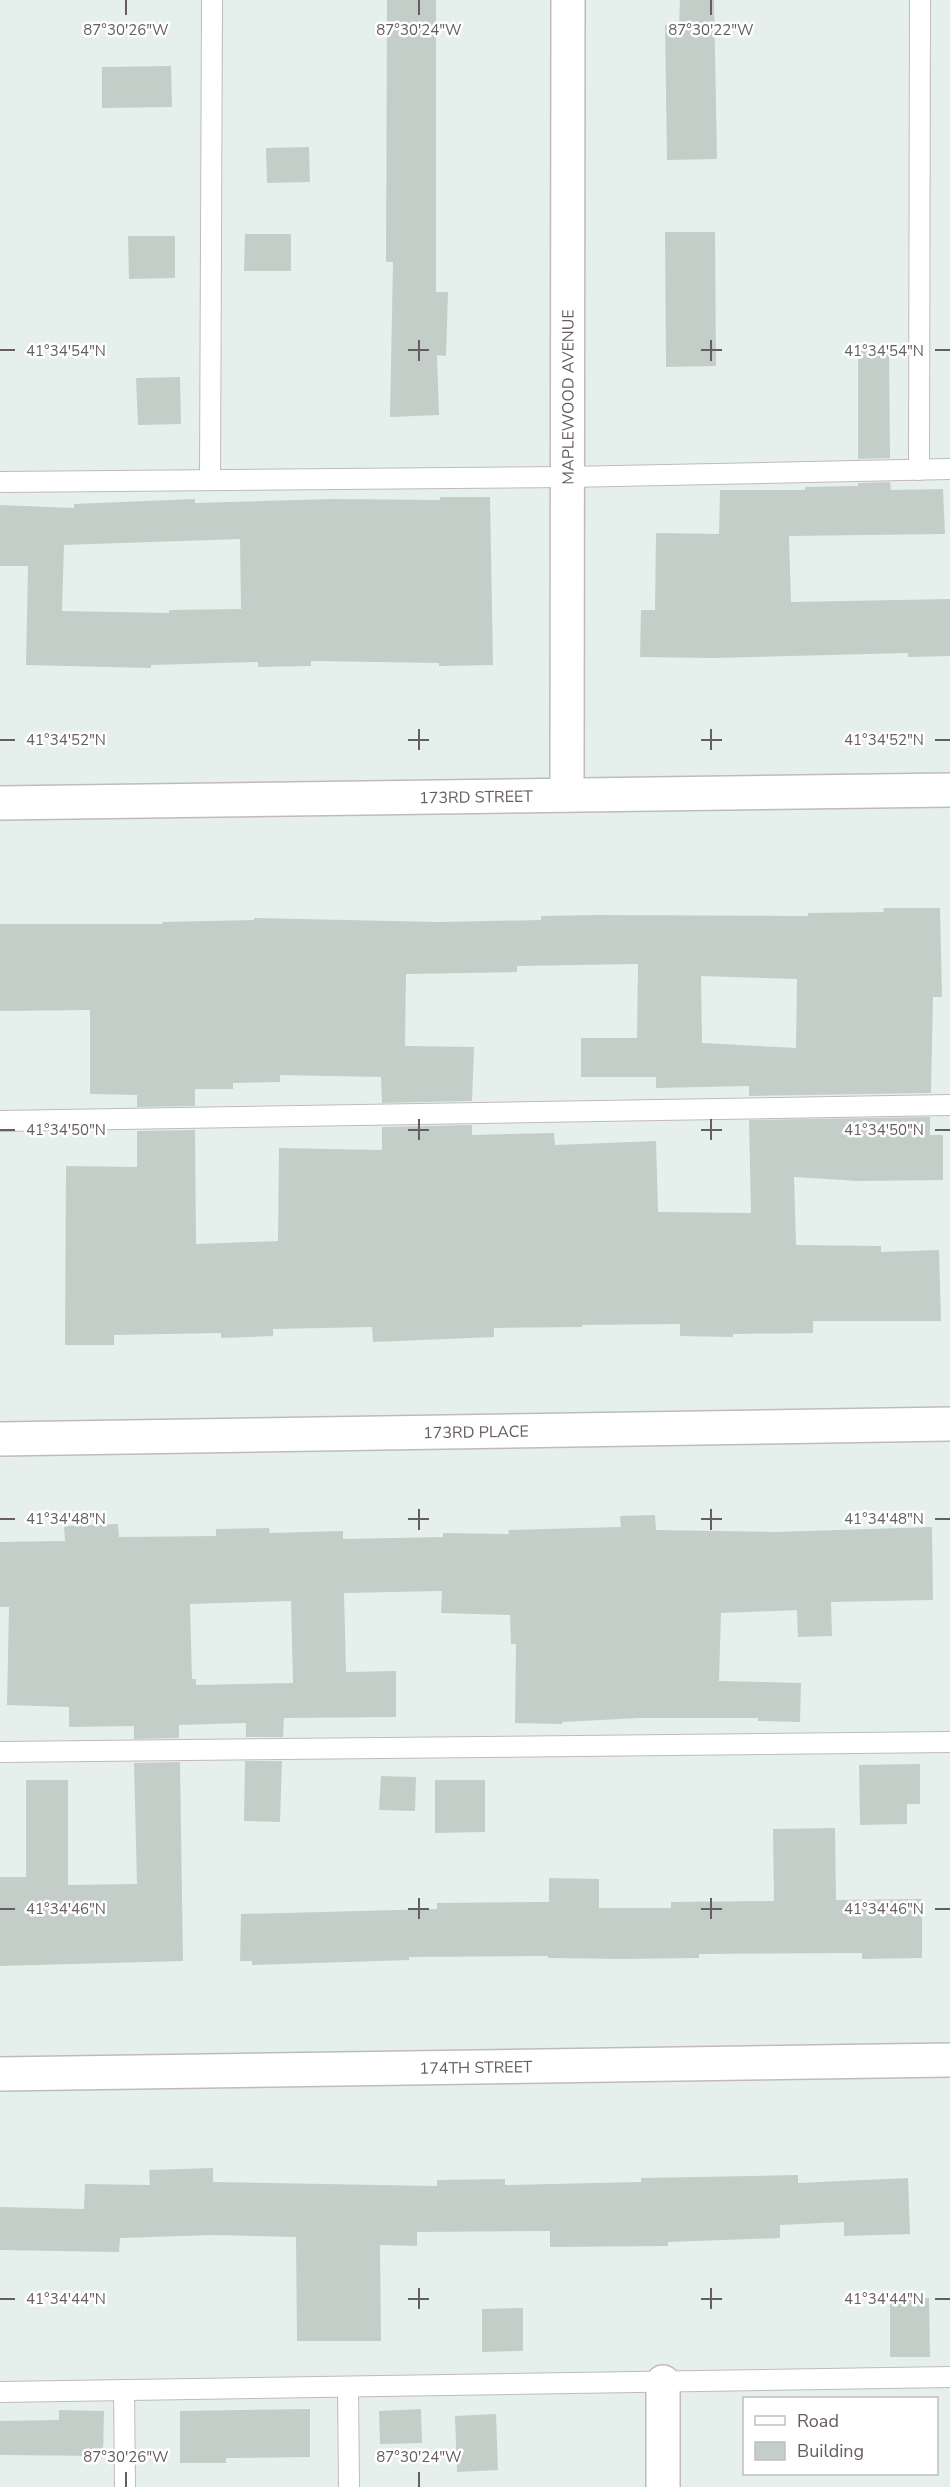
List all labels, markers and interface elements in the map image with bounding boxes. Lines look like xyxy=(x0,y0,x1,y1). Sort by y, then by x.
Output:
text: 87°30'26"W xyxy=(83,20,169,40)
text: 87°30'24"W xyxy=(376,20,462,40)
text: 87°30'22"W xyxy=(668,20,754,40)
street label: MAPLEWOOD AVENUE xyxy=(557,309,580,485)
text: 41°34'54"N xyxy=(26,341,106,361)
text: 41°34'54"N xyxy=(844,341,924,361)
text: 41°34'52"N xyxy=(26,730,106,750)
text: 41°34'52"N xyxy=(844,730,924,750)
street label: 173RD STREET xyxy=(419,786,533,809)
text: 41°34'50"N xyxy=(26,1120,106,1140)
text: 41°34'50"N xyxy=(844,1120,924,1140)
street label: 173RD PLACE xyxy=(423,1421,529,1444)
text: 41°34'48"N xyxy=(26,1509,106,1529)
text: 41°34'48"N xyxy=(844,1509,924,1529)
text: 41°34'46"N xyxy=(26,1899,106,1919)
text: 41°34'46"N xyxy=(844,1899,924,1919)
street label: 174TH STREET xyxy=(419,2056,533,2080)
text: 41°34'44"N xyxy=(26,2289,106,2309)
text: 41°34'44"N xyxy=(844,2289,924,2309)
legend xyxy=(743,2397,938,2475)
text: Road xyxy=(797,2409,839,2433)
text: Building xyxy=(797,2439,864,2463)
text: 87°30'26"W xyxy=(83,2447,169,2467)
text: 87°30'24"W xyxy=(376,2447,462,2467)

